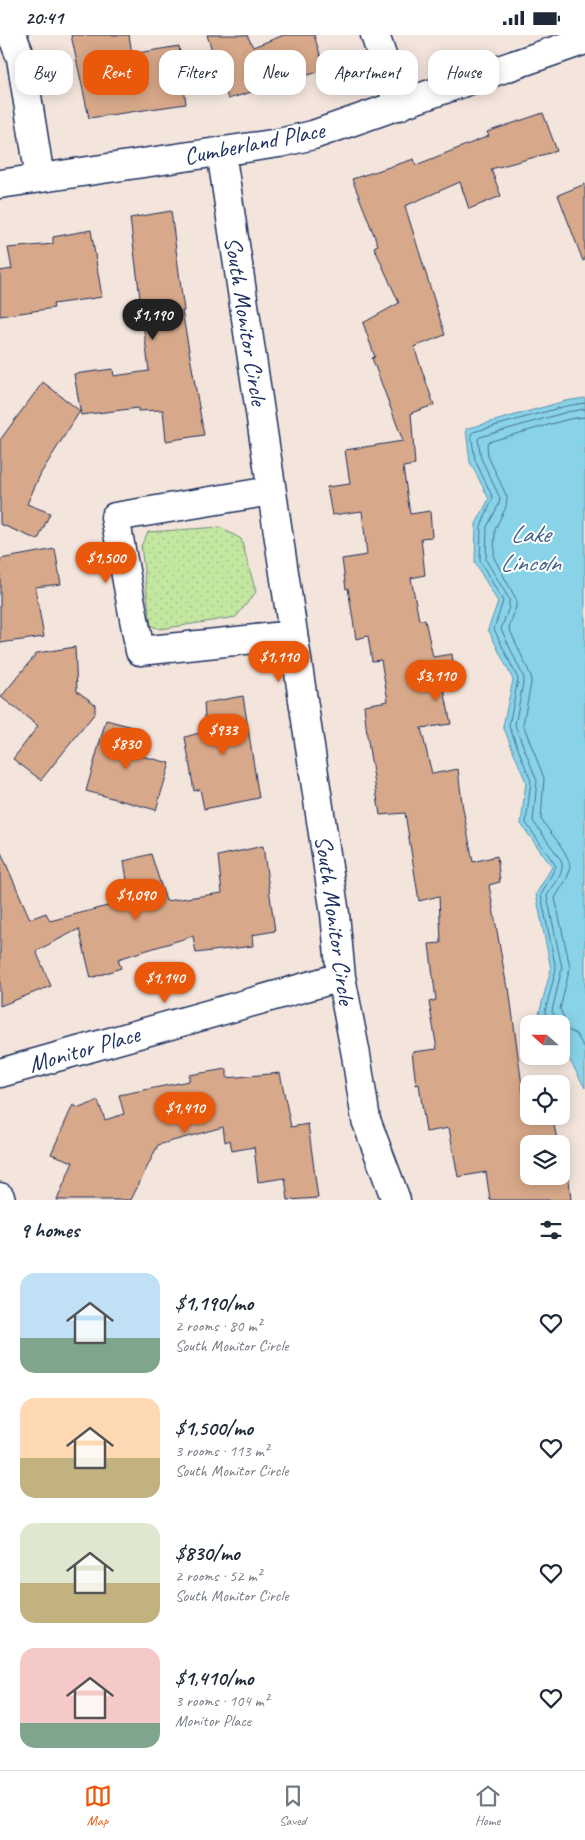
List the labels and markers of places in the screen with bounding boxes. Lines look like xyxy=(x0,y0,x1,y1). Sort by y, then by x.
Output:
pin: $1,190 xyxy=(112,299,194,341)
pin: $1,500 xyxy=(65,541,147,584)
pin: $1,110 xyxy=(238,641,320,683)
pin: $3,110 xyxy=(395,659,477,702)
pin: $933 xyxy=(193,713,253,756)
pin: $830 xyxy=(96,727,156,770)
pin: $1,090 xyxy=(95,879,177,921)
pin: $1,140 xyxy=(124,961,206,1004)
pin: $1,410 xyxy=(144,1091,226,1134)

